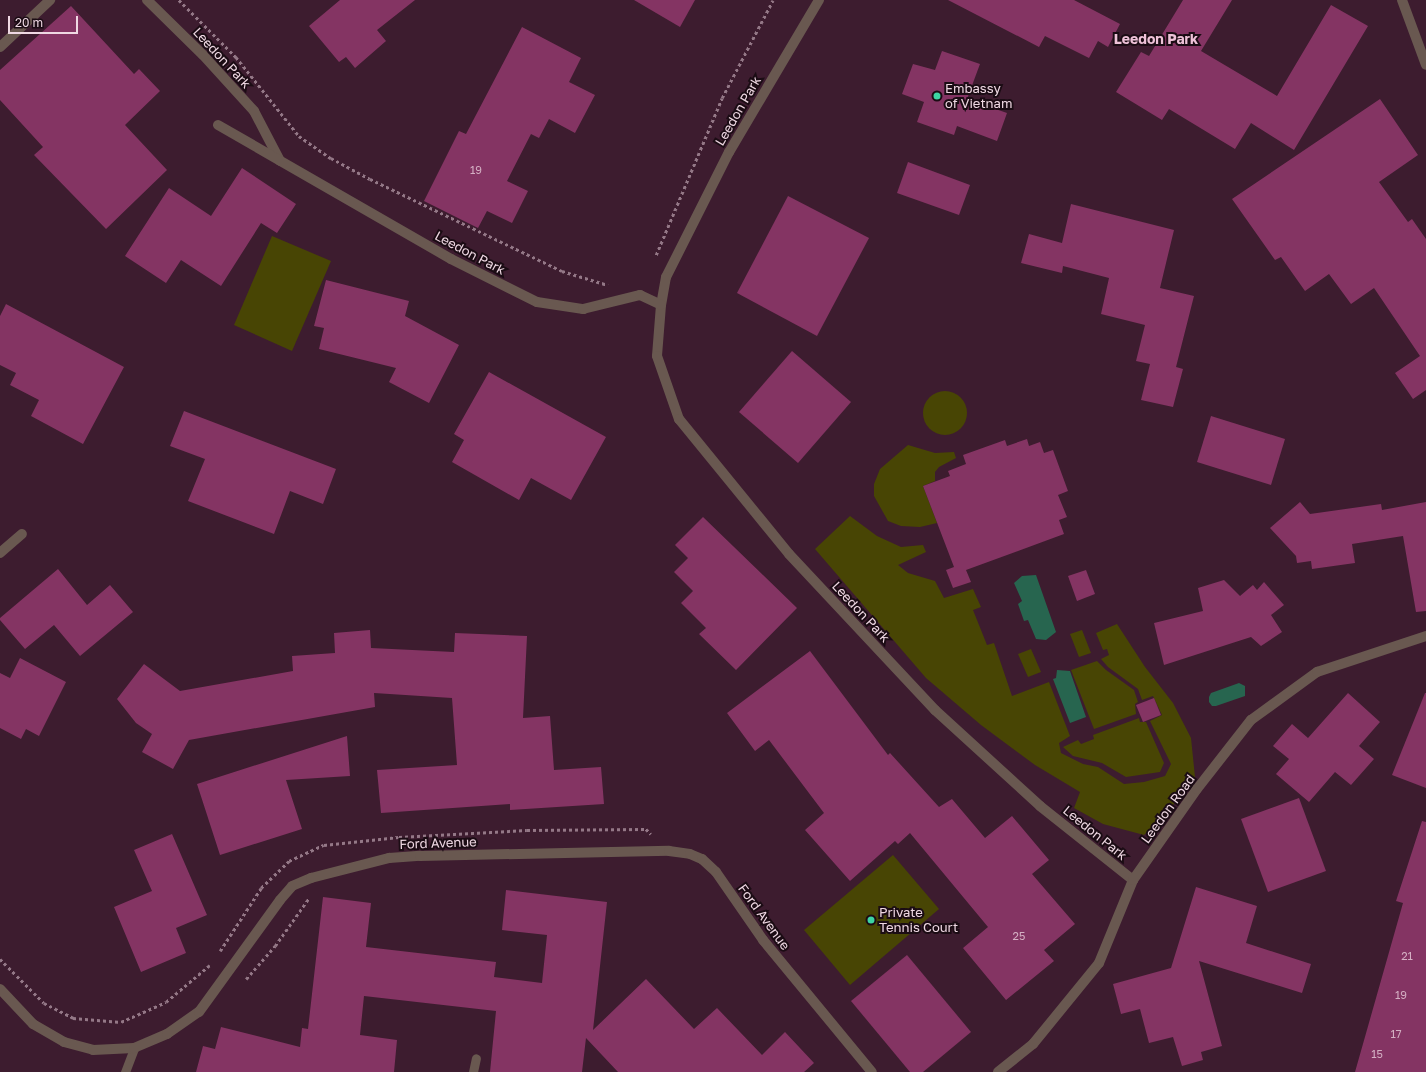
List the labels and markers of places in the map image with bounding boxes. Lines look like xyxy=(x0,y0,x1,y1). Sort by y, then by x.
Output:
place label: Embassy of Vietnam xyxy=(945,81,1012,112)
marker: Embassy of Vietnam xyxy=(932,91,942,101)
place label: Private Tennis Court xyxy=(879,905,958,936)
marker: Private Tennis Court xyxy=(866,915,876,925)

